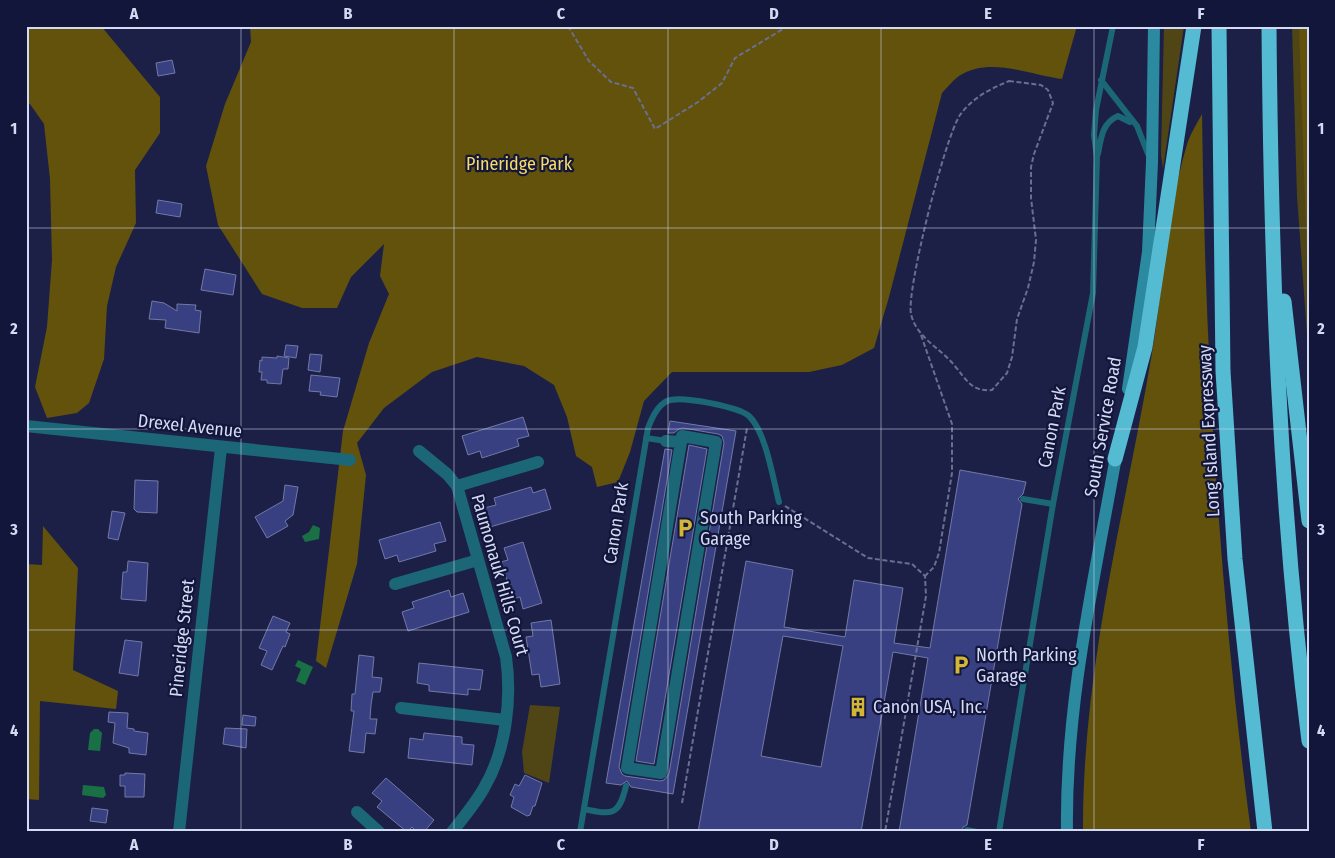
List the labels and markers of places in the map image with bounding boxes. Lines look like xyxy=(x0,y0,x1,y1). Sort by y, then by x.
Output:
place label: South Parking Garage xyxy=(700,507,802,550)
parking icon: South Parking Garage xyxy=(674,517,696,539)
place label: North Parking Garage xyxy=(976,644,1077,687)
parking icon: North Parking Garage xyxy=(950,654,972,676)
building icon: Canon USA, Inc. xyxy=(847,696,869,718)
place label: Canon USA, Inc. xyxy=(873,696,986,718)

